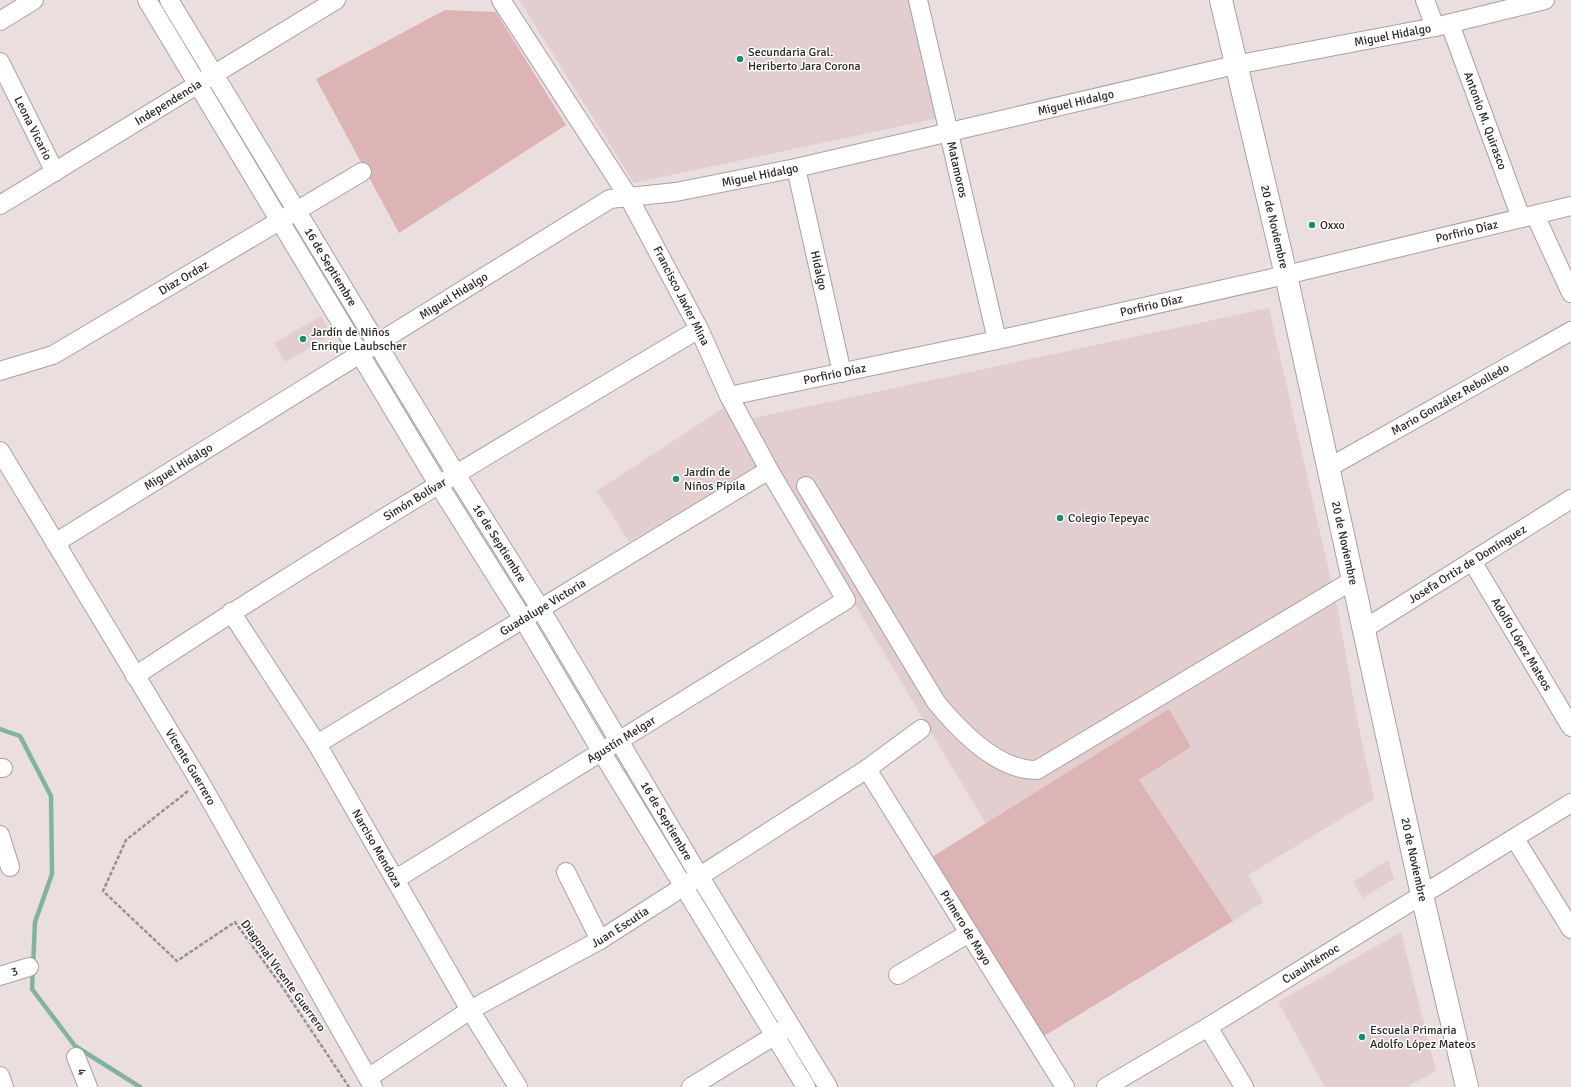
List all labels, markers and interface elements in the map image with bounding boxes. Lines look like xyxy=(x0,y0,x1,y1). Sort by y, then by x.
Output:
street label: Miguel Hidalgo xyxy=(1353,20,1432,50)
place label: Secundaria Gral. Heriberto Jara Corona xyxy=(748,45,861,74)
marker: Secundaria Gral. Heriberto Jara Corona xyxy=(735,54,745,64)
street label: Antonio M. Quirasco xyxy=(1461,69,1510,172)
street label: Independencia xyxy=(132,76,204,128)
street label: Miguel Hidalgo xyxy=(1036,86,1115,119)
street label: Leona Vicario xyxy=(11,94,55,163)
street label: Matamoros xyxy=(944,140,971,199)
street label: Miguel Hidalgo xyxy=(720,160,800,190)
street label: 20 de Noviembre xyxy=(1257,183,1292,270)
street label: Porfirio Díaz xyxy=(1434,216,1500,246)
place label: Oxxo xyxy=(1320,218,1345,233)
marker: Oxxo xyxy=(1307,220,1317,230)
street label: 16 de Septiembre xyxy=(301,225,360,309)
street label: Francisco Javier Mina xyxy=(649,244,713,348)
street label: Hidalgo xyxy=(807,249,831,292)
street label: Diaz Ordaz xyxy=(156,257,211,298)
street label: Miguel Hidalgo xyxy=(417,269,491,323)
street label: Porfirio Díaz xyxy=(1119,291,1184,320)
place label: Jardín de Niños Enrique Laubscher xyxy=(311,325,407,354)
marker: Jardín de Niños Enrique Laubscher xyxy=(298,334,308,344)
street label: Porfirio Díaz xyxy=(802,360,867,388)
street label: Mario González Rebolledo xyxy=(1388,360,1512,438)
street label: Miguel Hidalgo xyxy=(141,440,215,494)
place label: Jardín de Niños Pípila xyxy=(684,465,745,494)
street label: Simón Bolívar xyxy=(381,474,449,524)
marker: Jardín de Niños Pípila xyxy=(671,474,681,484)
street label: 20 de Noviembre xyxy=(1328,500,1361,586)
street label: 16 de Septiembre xyxy=(469,502,530,585)
place label: Colegio Tepeyac xyxy=(1068,511,1150,526)
marker: Colegio Tepeyac xyxy=(1055,513,1065,523)
street label: Josefa Ortiz de Domínguez xyxy=(1406,521,1529,607)
street label: Guadalupe Victoria xyxy=(497,575,589,639)
street label: Adolfo López Mateos xyxy=(1488,595,1555,694)
street label: Agustín Melgar xyxy=(584,712,659,766)
street label: Vicente Guerrero xyxy=(162,726,219,808)
street label: 16 de Septiembre xyxy=(637,779,696,863)
street label: Narciso Mendoza xyxy=(349,807,405,890)
street label: 20 de Noviembre xyxy=(1398,816,1431,903)
street label: Primero de Mayo xyxy=(937,887,995,968)
street label: Juan Escutia xyxy=(589,903,652,951)
street label: Diagonal Vicente Guerrero xyxy=(237,917,329,1035)
street label: Cuauhtémoc xyxy=(1279,940,1342,987)
street label: 3 xyxy=(9,963,20,980)
place label: Escuela Primaria Adolfo López Mateos xyxy=(1370,1023,1476,1052)
marker: Escuela Primaria Adolfo López Mateos xyxy=(1357,1032,1367,1042)
street label: 4 xyxy=(74,1066,90,1078)

